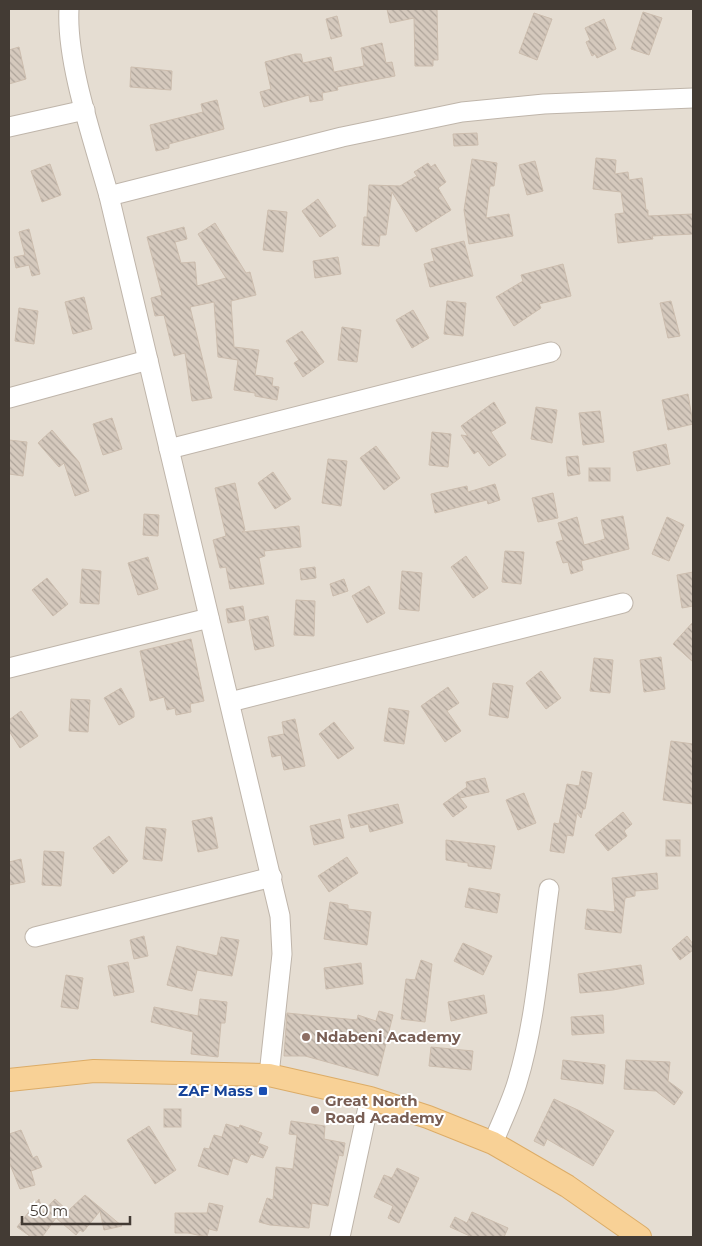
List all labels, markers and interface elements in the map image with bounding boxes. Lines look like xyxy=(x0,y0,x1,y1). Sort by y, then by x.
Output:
place label: Ndabeni Academy xyxy=(316,1027,462,1046)
marker: Ndabeni Academy xyxy=(300,1031,312,1043)
place label: ZAF Mass xyxy=(178,1081,253,1100)
marker: ZAF Mass xyxy=(257,1085,269,1097)
place label: Great North Road Academy xyxy=(325,1091,445,1127)
marker: Great North Road Academy xyxy=(309,1104,321,1116)
scale bar xyxy=(22,1194,130,1226)
text: 50 m xyxy=(30,1201,68,1220)

